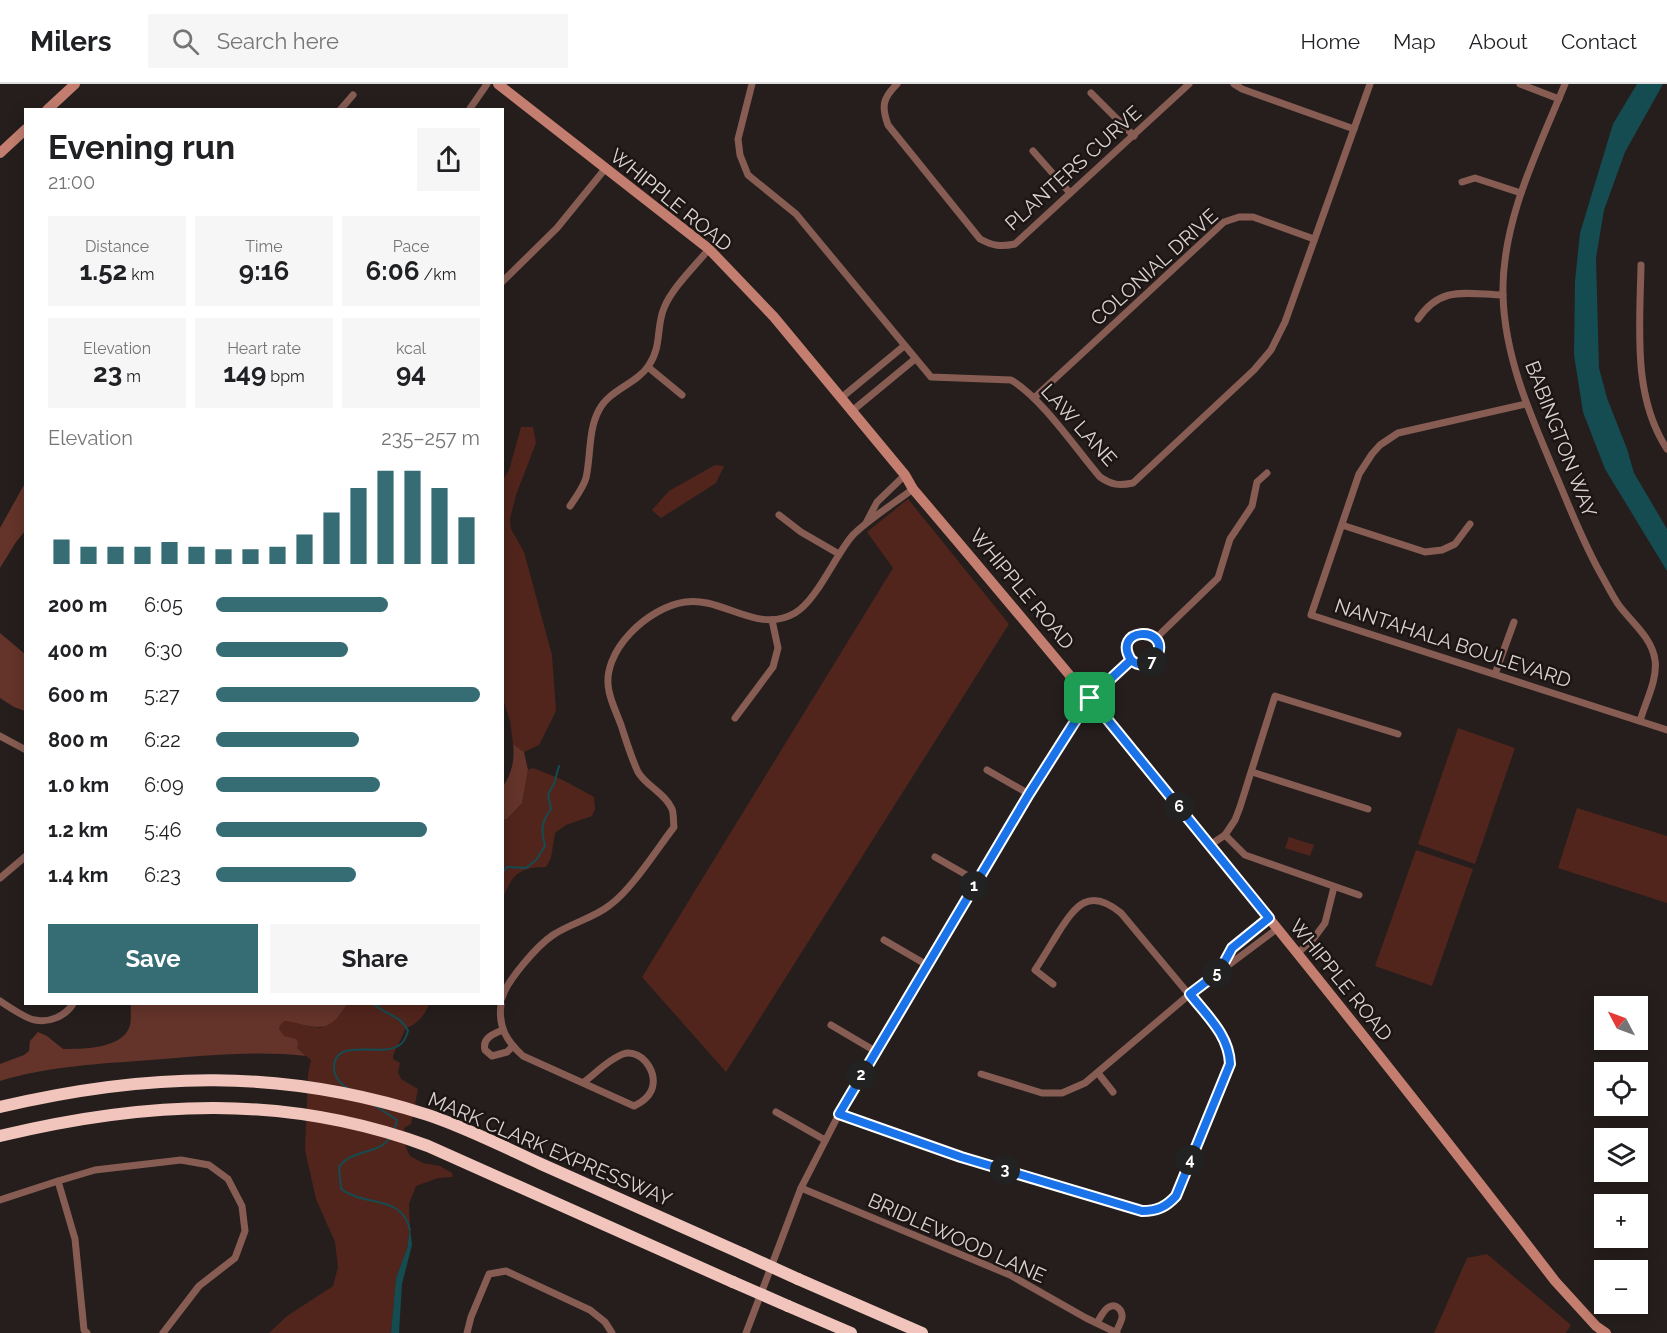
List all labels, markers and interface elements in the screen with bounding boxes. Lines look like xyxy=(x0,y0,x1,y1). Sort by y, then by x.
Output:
search box xyxy=(148,14,568,68)
text: Milers xyxy=(30,25,112,58)
icon: search xyxy=(169,25,202,58)
text: Search here xyxy=(217,28,339,54)
text: Home xyxy=(1301,29,1360,54)
text: Map xyxy=(1393,29,1436,54)
text: About xyxy=(1469,29,1528,54)
text: Contact xyxy=(1561,29,1637,54)
street label: PLANTERS CURVE xyxy=(1000,101,1146,235)
text: Evening run xyxy=(48,128,235,167)
button: share xyxy=(417,128,480,191)
street label: WHIPPLE ROAD xyxy=(605,144,737,256)
text: 21:00 xyxy=(48,170,95,194)
street label: COLONIAL DRIVE xyxy=(1085,204,1223,330)
text: Distance xyxy=(85,237,149,256)
text: Time xyxy=(245,237,283,256)
text: Pace xyxy=(393,237,429,256)
text: 1.52 xyxy=(79,256,127,286)
text: 9:16 xyxy=(239,256,289,286)
text: 6:06 xyxy=(366,256,420,286)
text: km xyxy=(127,265,155,284)
text: /km xyxy=(420,265,456,284)
text: Elevation xyxy=(83,339,151,358)
text: Heart rate xyxy=(227,339,301,358)
text: kcal xyxy=(396,339,426,358)
street label: BABINGTON WAY xyxy=(1520,357,1602,521)
text: 23 xyxy=(93,358,122,388)
text: 149 xyxy=(223,358,266,388)
text: 94 xyxy=(396,358,426,388)
text: m xyxy=(122,367,141,386)
text: bpm xyxy=(266,367,305,386)
street label: LAW LANE xyxy=(1036,379,1122,471)
text: Elevation xyxy=(48,426,133,450)
text: 235–257 m xyxy=(381,426,480,450)
street label: WHIPPLE ROAD xyxy=(965,524,1079,654)
text: 200 m xyxy=(48,593,107,617)
text: 6:05 xyxy=(144,593,183,617)
street label: NANTAHALA BOULEVARD xyxy=(1332,593,1574,693)
text: 400 m xyxy=(48,638,107,662)
text: 6:30 xyxy=(144,638,183,662)
pin: 7 xyxy=(1137,647,1167,677)
text: 7 xyxy=(1148,652,1156,671)
pin xyxy=(1064,672,1115,723)
icon: arrive xyxy=(1073,681,1106,714)
text: 600 m xyxy=(48,683,108,707)
text: 5:27 xyxy=(144,683,180,707)
text: 800 m xyxy=(48,728,108,752)
text: 6:22 xyxy=(144,728,181,752)
text: 1.0 km xyxy=(48,773,109,797)
text: 6:09 xyxy=(144,773,184,797)
pin: 6 xyxy=(1164,792,1194,822)
text: 6 xyxy=(1174,797,1184,816)
text: 1.2 km xyxy=(48,818,108,842)
text: 5:46 xyxy=(144,818,182,842)
text: 1.4 km xyxy=(48,863,108,887)
text: 6:23 xyxy=(144,863,181,887)
pin: 1 xyxy=(959,871,989,901)
text: 1 xyxy=(970,876,978,895)
street label: WHIPPLE ROAD xyxy=(1285,914,1397,1046)
button: Save xyxy=(48,924,258,993)
button: Share xyxy=(270,924,480,993)
pin: 5 xyxy=(1202,958,1232,988)
text: 5 xyxy=(1213,963,1221,982)
north arrow xyxy=(1594,996,1648,1050)
map controls xyxy=(1594,996,1648,1314)
pin: 2 xyxy=(846,1060,876,1090)
button: locate xyxy=(1594,1062,1648,1116)
text: 2 xyxy=(856,1065,866,1084)
street label: MARK CLARK EXPRESSWAY xyxy=(424,1087,676,1211)
button: layers xyxy=(1594,1128,1648,1182)
pin: 4 xyxy=(1175,1145,1205,1175)
text: 4 xyxy=(1185,1150,1195,1169)
pin: 3 xyxy=(990,1155,1020,1185)
text: 3 xyxy=(1001,1160,1009,1179)
street label: BRIDLEWOOD LANE xyxy=(864,1188,1050,1288)
button: + xyxy=(1594,1194,1648,1248)
button: − xyxy=(1594,1260,1648,1314)

